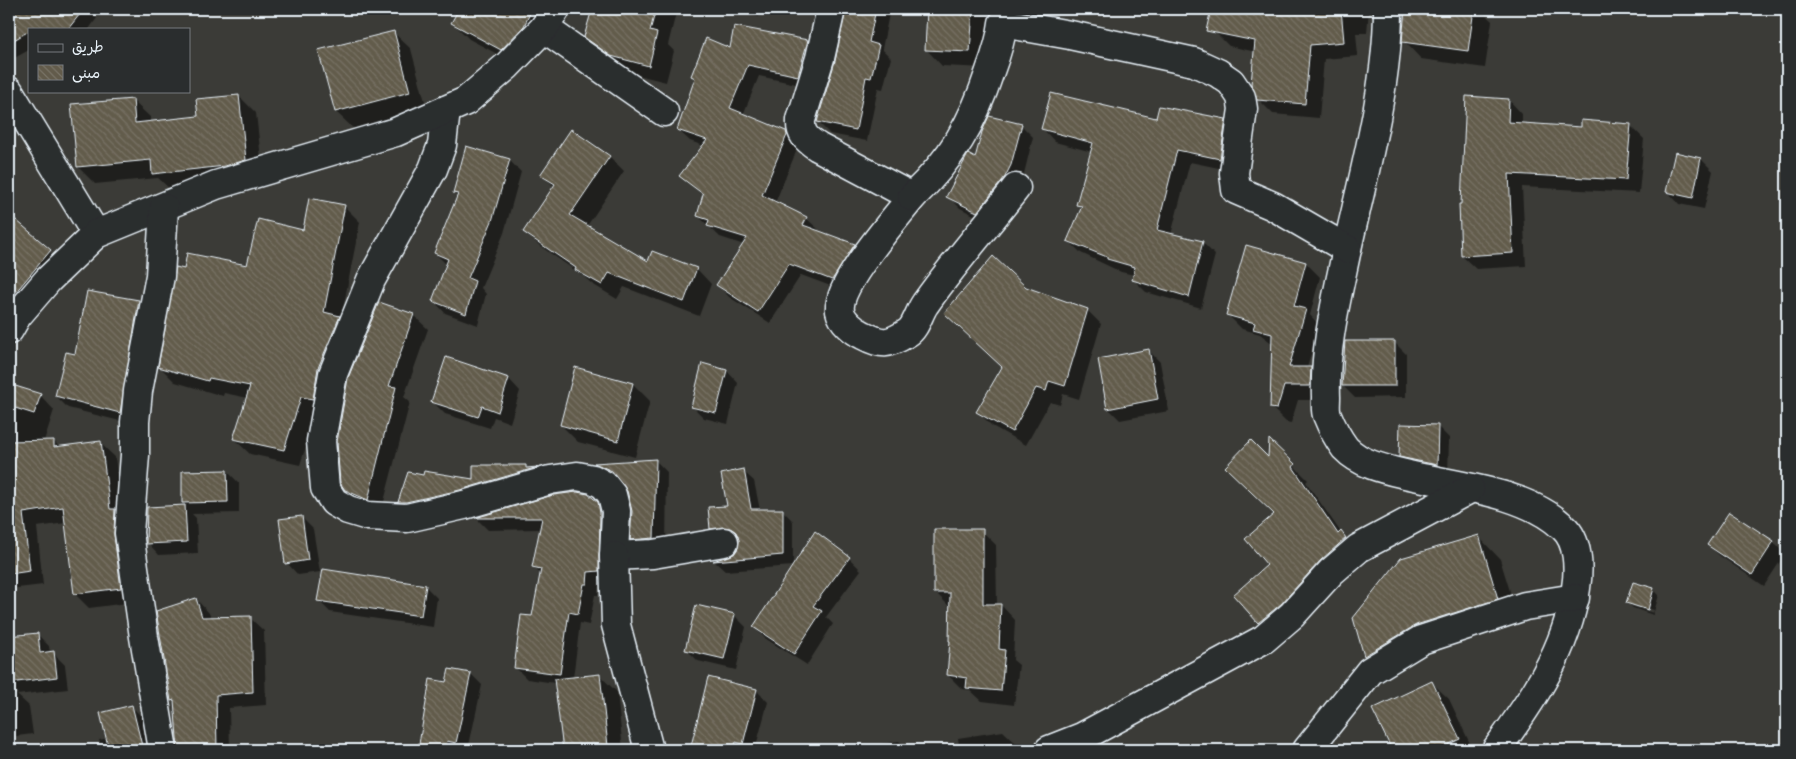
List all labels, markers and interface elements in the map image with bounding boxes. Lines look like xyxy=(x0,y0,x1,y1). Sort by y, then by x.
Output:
legend xyxy=(28,28,190,92)
text: طريق xyxy=(72,38,104,57)
text: مبنى xyxy=(72,64,100,83)

